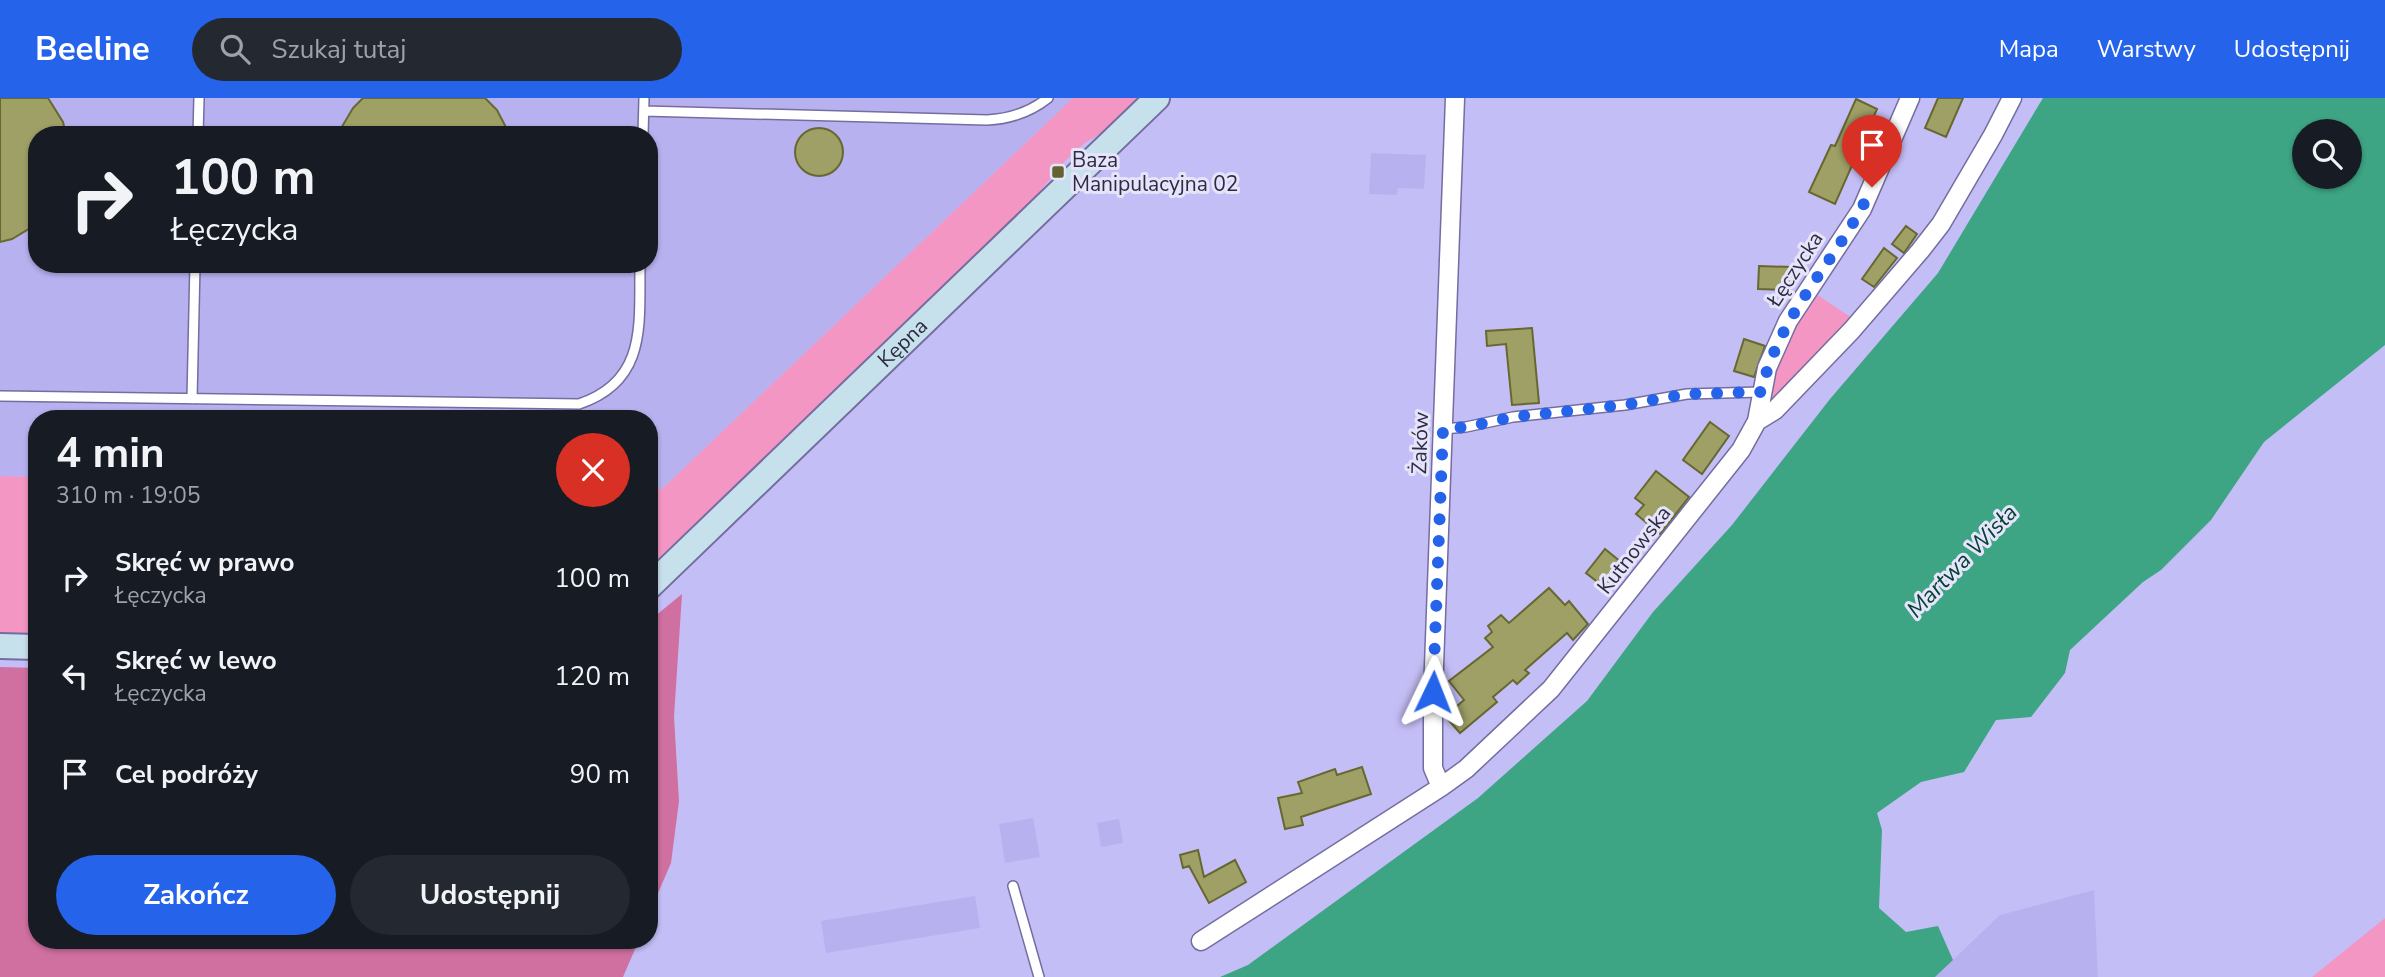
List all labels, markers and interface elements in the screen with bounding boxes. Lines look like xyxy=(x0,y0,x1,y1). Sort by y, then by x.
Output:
search box xyxy=(192,18,682,81)
text: Beeline xyxy=(35,27,150,72)
icon: search xyxy=(216,30,254,68)
text: Szukaj tutaj xyxy=(272,32,406,67)
text: Mapa xyxy=(1999,33,2059,65)
text: Warstwy xyxy=(2097,33,2196,65)
text: Udostępnij xyxy=(2234,33,2350,65)
pin xyxy=(1842,115,1902,187)
map controls xyxy=(2292,119,2362,189)
button: search xyxy=(2292,119,2362,189)
icon: arrive xyxy=(1853,126,1891,164)
text: 100 m xyxy=(171,144,315,211)
place label: Baza Manipulacyjna 02 xyxy=(1072,146,1238,198)
icon: right xyxy=(56,154,147,245)
marker: Baza Manipulacyjna 02 xyxy=(1050,164,1066,180)
text: Łęczycka xyxy=(171,208,299,251)
street label: Łęczycka xyxy=(1760,226,1830,313)
street label: Kępna xyxy=(871,312,934,374)
street label: Żaków xyxy=(1405,411,1435,475)
text: 4 min xyxy=(56,425,165,482)
button: close xyxy=(556,433,630,507)
text: 310 m · 19:05 xyxy=(56,480,201,511)
water label: Martwa Wisła xyxy=(1900,497,2024,625)
street label: Kutnowska xyxy=(1591,500,1677,600)
text: Skręć w prawo xyxy=(115,545,295,580)
icon: right xyxy=(56,559,94,597)
text: 100 m xyxy=(554,561,630,596)
text: Łęczycka xyxy=(115,580,207,611)
text: Skręć w lewo xyxy=(115,643,277,678)
position arrow xyxy=(1396,655,1470,729)
icon: left xyxy=(56,657,94,695)
text: 120 m xyxy=(554,659,630,694)
text: Łęczycka xyxy=(115,678,207,709)
icon: arrive xyxy=(56,755,94,793)
text: Cel podróży xyxy=(115,757,258,792)
text: 90 m xyxy=(570,757,630,792)
button: Zakończ xyxy=(56,855,336,935)
button: Udostępnij xyxy=(350,855,630,935)

